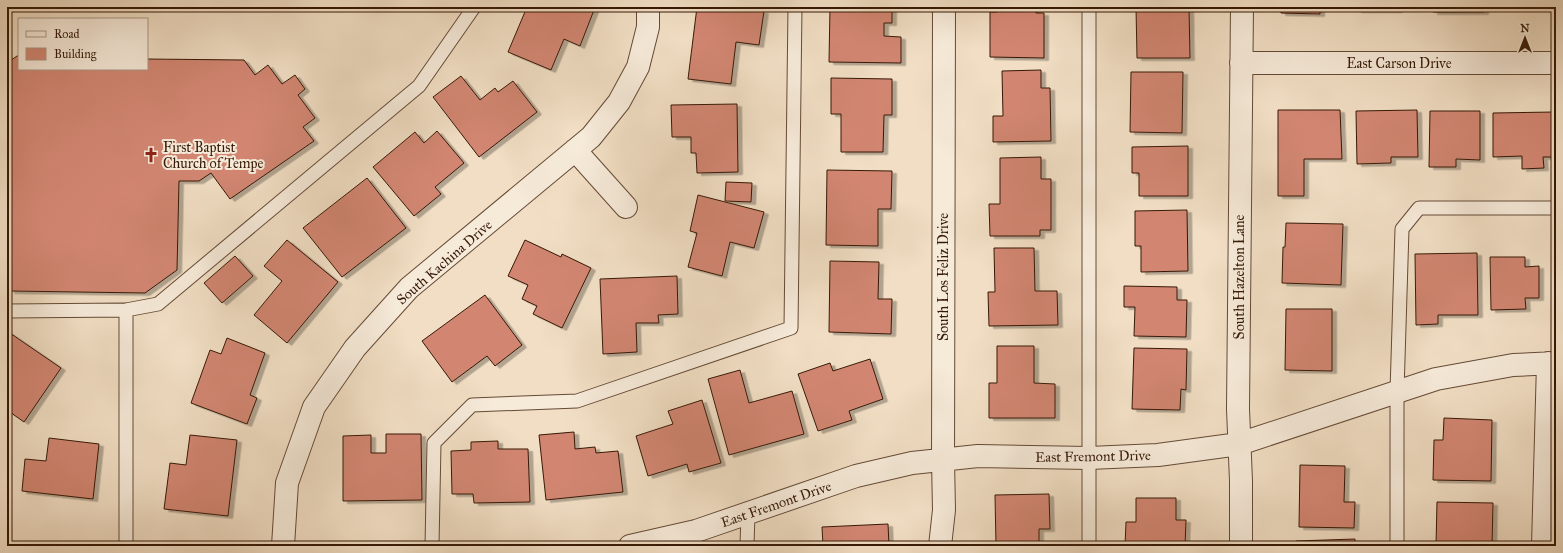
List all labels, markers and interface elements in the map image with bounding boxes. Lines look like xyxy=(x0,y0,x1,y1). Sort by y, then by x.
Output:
legend xyxy=(18,18,148,70)
north arrow xyxy=(1505,18,1545,58)
text: N xyxy=(1520,22,1530,35)
text: Road xyxy=(54,27,80,41)
text: Building xyxy=(54,47,97,62)
street label: East Carson Drive xyxy=(1347,55,1452,72)
place label: First Baptist Church of Tempe xyxy=(163,139,264,172)
church icon: First Baptist Church of Tempe xyxy=(142,146,160,164)
street label: South Los Feliz Drive xyxy=(935,213,952,341)
street label: South Hazelton Lane xyxy=(1231,214,1248,339)
street label: South Kachina Drive xyxy=(393,216,496,308)
street label: East Fremont Drive xyxy=(1035,447,1151,466)
street label: East Fremont Drive xyxy=(719,478,834,531)

